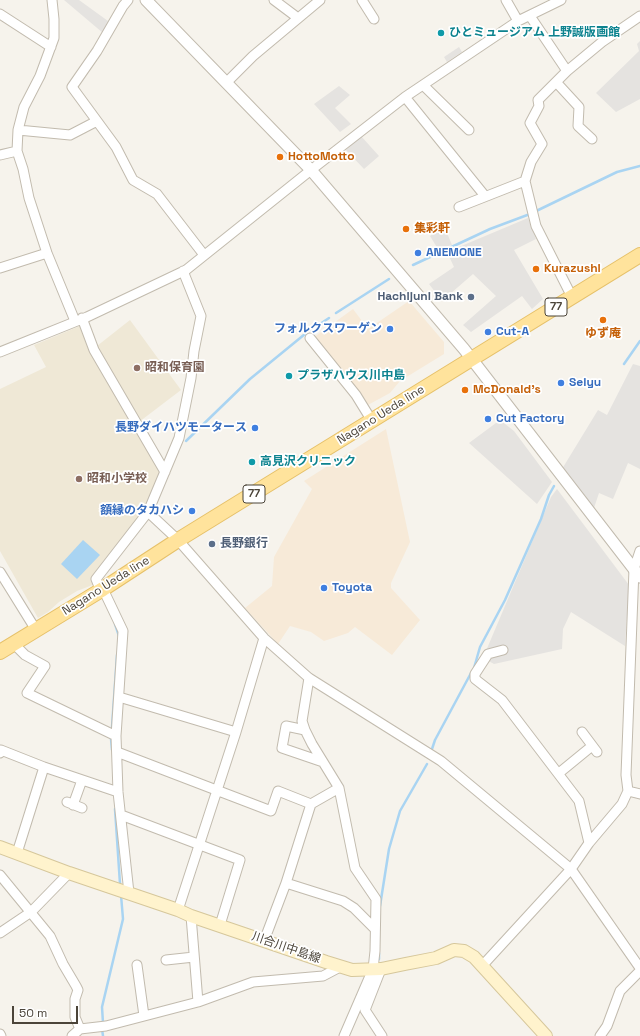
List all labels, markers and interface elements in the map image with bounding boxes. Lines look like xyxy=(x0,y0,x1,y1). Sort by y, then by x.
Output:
place label: ひとミュージアム 上野誠版画館 xyxy=(449,26,620,40)
marker: ひとミュージアム 上野誠版画館 xyxy=(436,28,446,38)
place label: HottoMotto xyxy=(288,150,355,164)
marker: HottoMotto xyxy=(275,152,285,162)
place label: 集彩軒 xyxy=(414,222,450,236)
marker: 集彩軒 xyxy=(401,224,411,234)
place label: ANEMONE xyxy=(426,246,482,260)
marker: ANEMONE xyxy=(413,248,423,258)
place label: Kurazushi xyxy=(544,262,601,276)
marker: Kurazushi xyxy=(531,264,541,274)
place label: Hachijuni Bank xyxy=(377,290,463,304)
marker: Hachijuni Bank xyxy=(466,292,476,302)
road number: 77 xyxy=(545,298,567,316)
marker: ゆず庵 xyxy=(598,315,608,325)
place label: フォルクスワーゲン xyxy=(274,322,382,336)
marker: フォルクスワーゲン xyxy=(385,324,395,334)
place label: Cut-A xyxy=(496,325,529,339)
marker: Cut-A xyxy=(483,327,493,337)
place label: ゆず庵 xyxy=(585,327,621,341)
place label: 昭和保育園 xyxy=(145,361,205,375)
marker: 昭和保育園 xyxy=(132,363,142,373)
place label: プラザハウス川中島 xyxy=(297,369,405,383)
marker: プラザハウス川中島 xyxy=(284,371,294,381)
place label: Seiyu xyxy=(569,376,601,390)
marker: Seiyu xyxy=(556,378,566,388)
street label: Nagano Ueda line xyxy=(335,382,427,448)
place label: McDonald's xyxy=(473,383,541,397)
marker: McDonald's xyxy=(460,385,470,395)
place label: Cut Factory xyxy=(496,412,564,426)
marker: Cut Factory xyxy=(483,414,493,424)
place label: 長野ダイハツモータース xyxy=(115,421,247,435)
marker: 長野ダイハツモータース xyxy=(250,423,260,433)
place label: 高見沢クリニック xyxy=(260,455,356,469)
marker: 高見沢クリニック xyxy=(247,457,257,467)
place label: 昭和小学校 xyxy=(87,472,147,486)
marker: 昭和小学校 xyxy=(74,474,84,484)
road number: 77 xyxy=(243,485,265,503)
place label: 額縁のタカハシ xyxy=(100,504,184,518)
marker: 額縁のタカハシ xyxy=(187,506,197,516)
place label: 長野銀行 xyxy=(220,537,268,551)
marker: 長野銀行 xyxy=(207,539,217,549)
street label: Nagano Ueda line xyxy=(60,553,152,619)
place label: Toyota xyxy=(332,581,372,595)
marker: Toyota xyxy=(319,583,329,593)
street label: 川合川中島線 xyxy=(250,929,322,967)
scale bar xyxy=(14,998,80,1024)
text: 50 m xyxy=(19,1005,47,1021)

